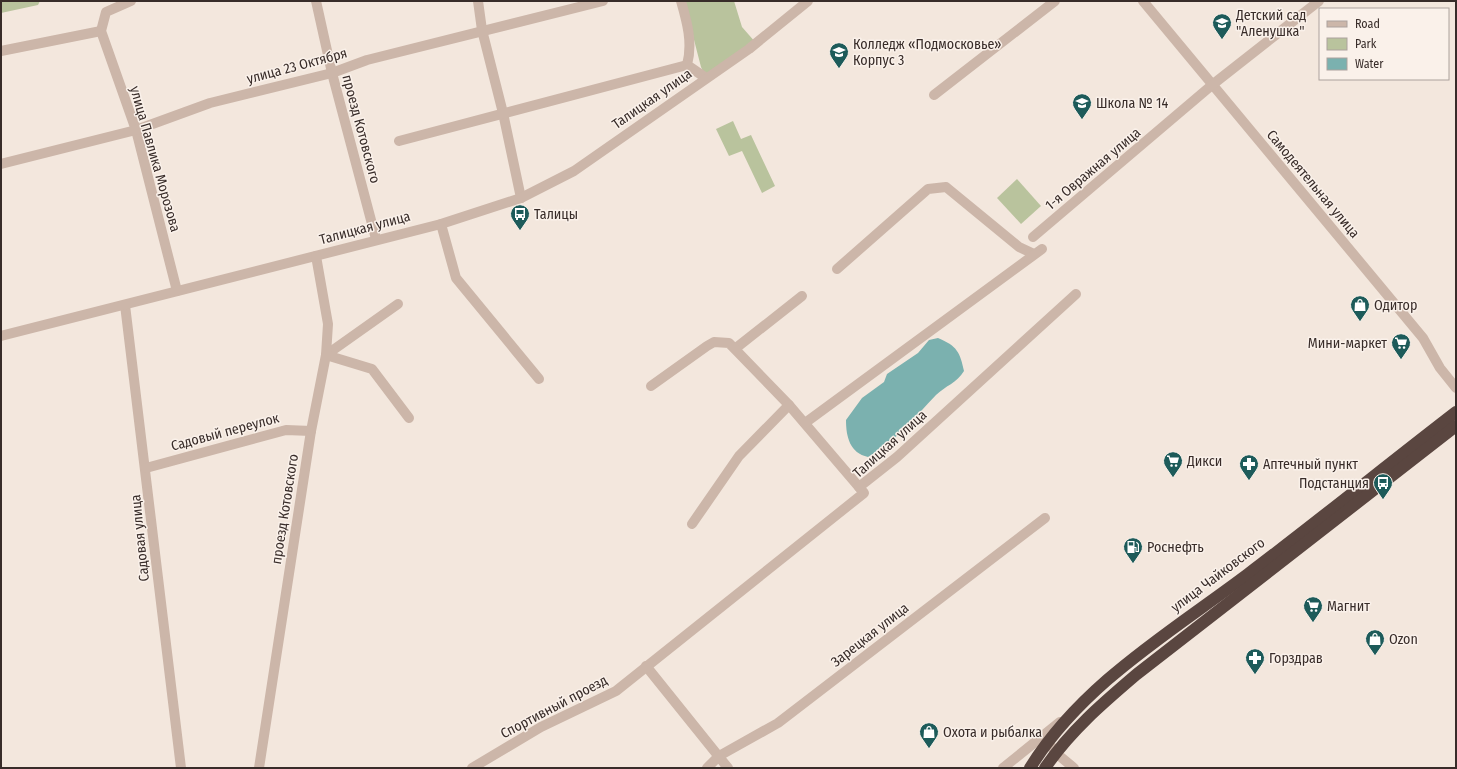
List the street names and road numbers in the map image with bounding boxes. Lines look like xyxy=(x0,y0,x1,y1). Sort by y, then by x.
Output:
street label: улица 23 Октября xyxy=(245,44,349,88)
street label: Талицкая улица xyxy=(609,65,695,133)
street label: проезд Котовского xyxy=(338,73,384,185)
street label: улица Павлика Морозова xyxy=(126,84,184,234)
street label: 1-я Овражная улица xyxy=(1042,124,1144,214)
street label: Самодеятельная улица xyxy=(1263,127,1363,242)
street label: Талицкая улица xyxy=(318,208,412,248)
street label: Талицкая улица xyxy=(850,406,930,482)
street label: Садовый переулок xyxy=(169,409,281,455)
street label: проезд Котовского xyxy=(268,453,302,565)
street label: Садовая улица xyxy=(127,494,153,582)
street label: улица Чайковского xyxy=(1168,534,1268,616)
street label: Зарецкая улица xyxy=(828,599,912,671)
street label: Спортивный проезд xyxy=(498,672,610,742)

